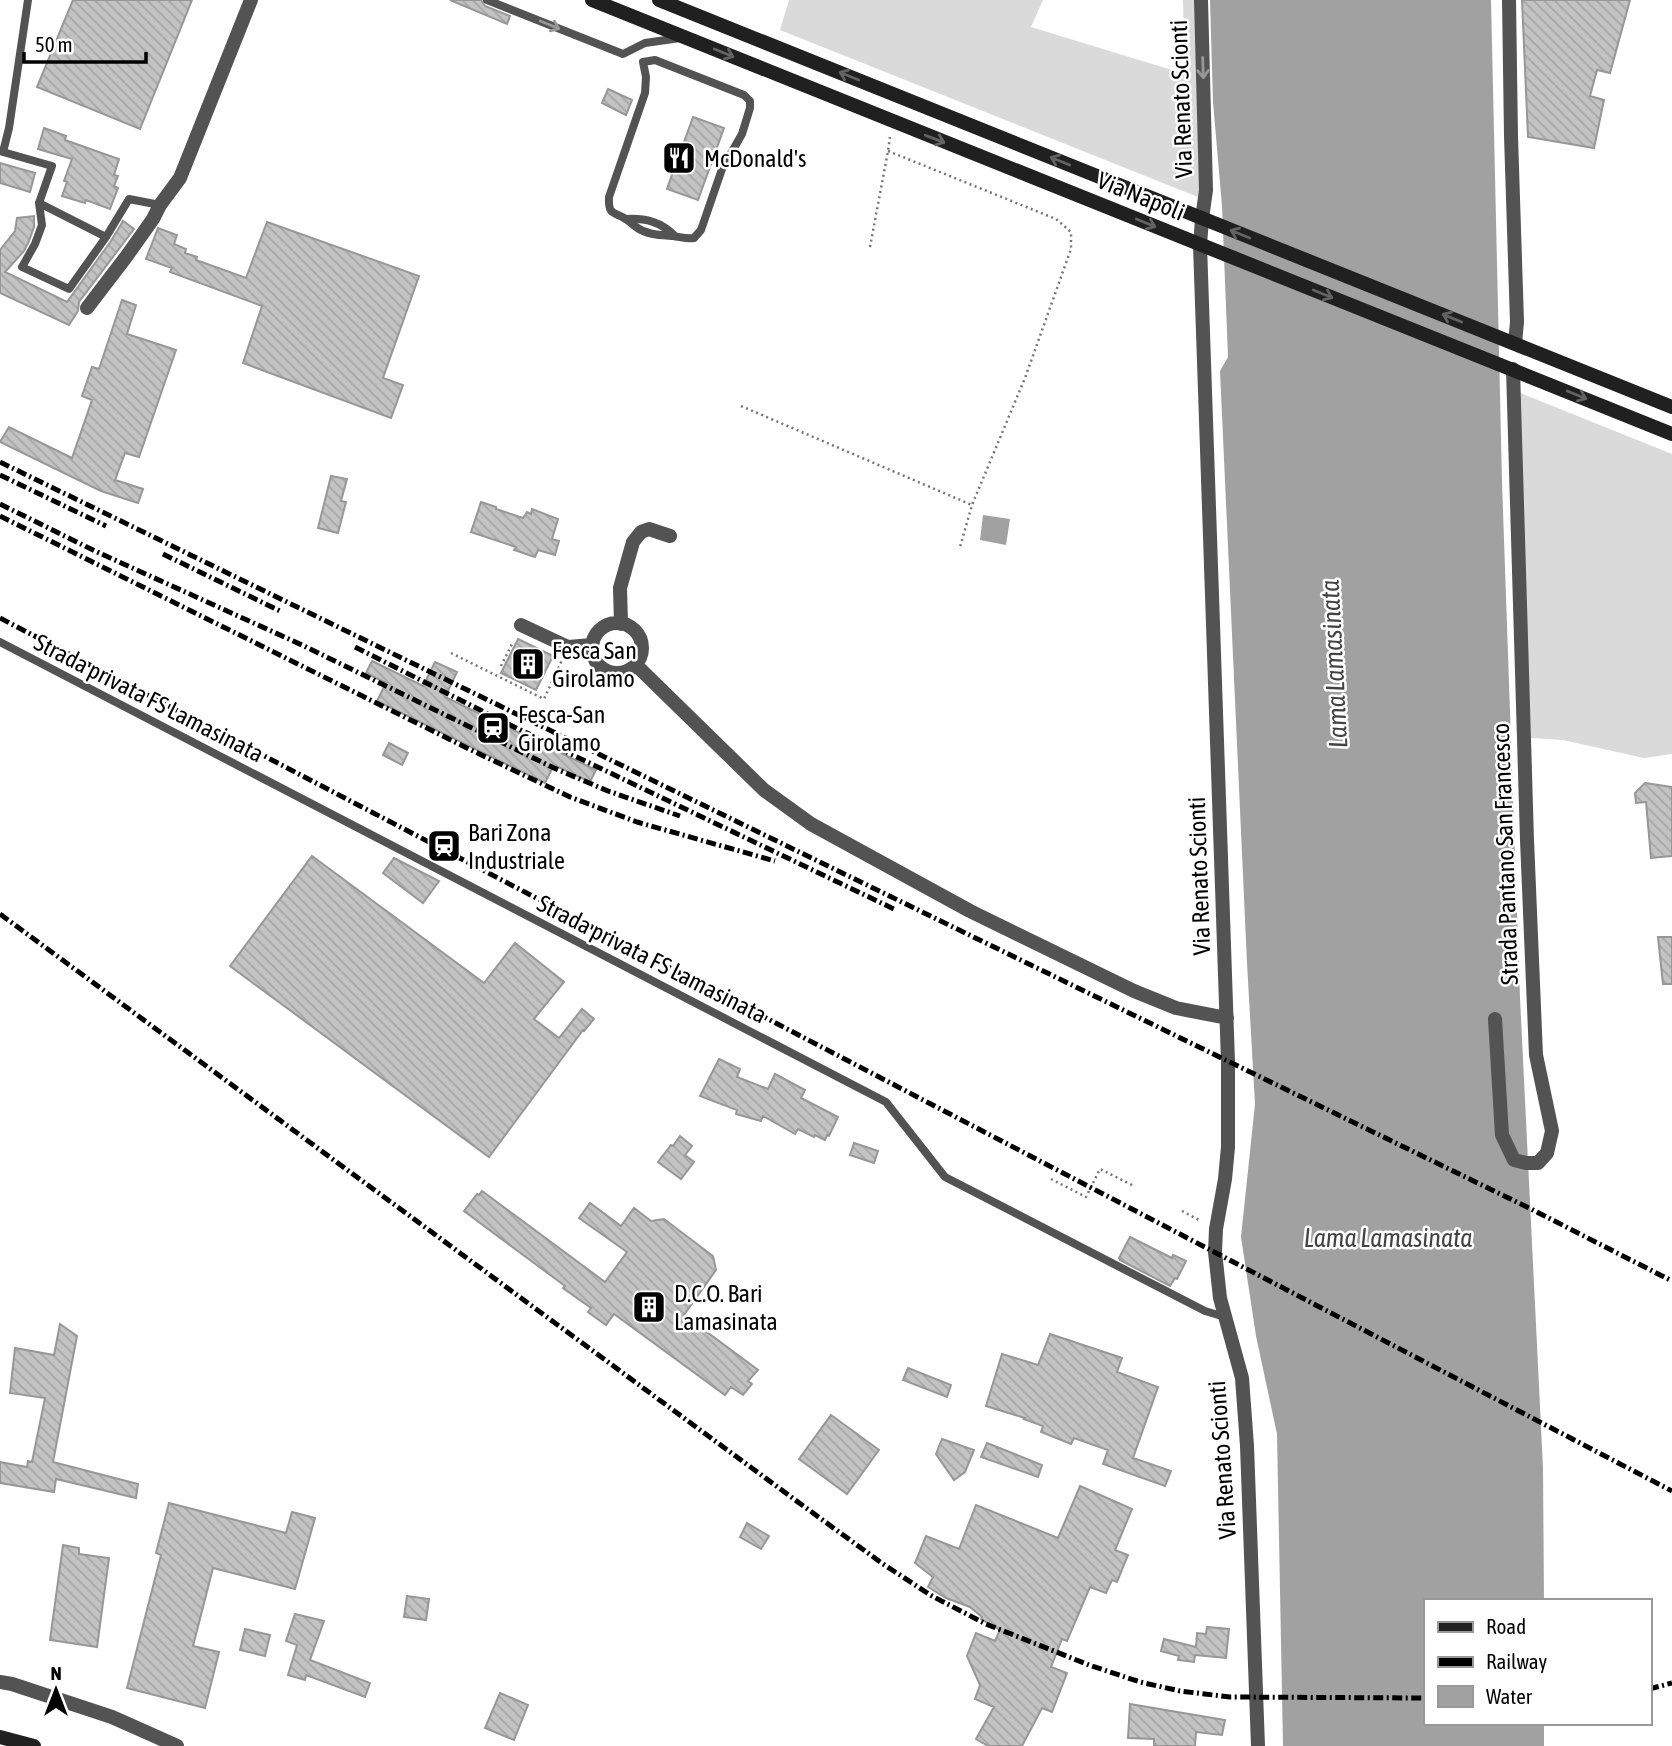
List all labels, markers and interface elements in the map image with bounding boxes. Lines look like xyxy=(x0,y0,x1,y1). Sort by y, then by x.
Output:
street label: Via Renato Scionti xyxy=(1165,19,1197,179)
one-way arrow xyxy=(539,20,560,33)
scale bar xyxy=(24,21,147,65)
text: 50 m xyxy=(35,32,73,56)
one-way arrow xyxy=(712,48,734,61)
one-way arrow xyxy=(1196,56,1210,79)
one-way arrow xyxy=(838,69,860,82)
one-way arrow xyxy=(923,133,945,146)
restaurant icon: McDonald's xyxy=(660,139,698,177)
place label: McDonald's xyxy=(704,145,806,172)
one-way arrow xyxy=(1049,154,1071,167)
street label: Via Napoli xyxy=(1093,166,1189,226)
one-way arrow xyxy=(1135,217,1156,230)
one-way arrow xyxy=(1230,227,1252,240)
one-way arrow xyxy=(1311,288,1333,301)
one-way arrow xyxy=(1441,311,1463,324)
one-way arrow xyxy=(1565,389,1587,402)
water label: Lama Lamasinata xyxy=(1315,579,1353,749)
street label: Strada privata FS Lamasinata xyxy=(30,628,268,768)
place label: Fesca San Girolamo xyxy=(552,637,637,692)
building icon: Fesca San Girolamo xyxy=(509,645,547,683)
place label: Fesca-San Girolamo xyxy=(518,701,605,756)
station icon: Fesca-San Girolamo xyxy=(474,709,512,747)
street label: Strada Pantano San Francesco xyxy=(1487,723,1523,985)
street label: Via Renato Scionti xyxy=(1183,796,1215,956)
place label: Bari Zona Industriale xyxy=(468,819,565,874)
station icon: Bari Zona Industriale xyxy=(425,827,463,865)
street label: Strada privata FS Lamasinata xyxy=(533,889,771,1029)
water label: Lama Lamasinata xyxy=(1304,1223,1472,1253)
place label: D.C.O. Bari Lamasinata xyxy=(674,1280,778,1335)
building icon: D.C.O. Bari Lamasinata xyxy=(630,1288,668,1326)
street label: Via Renato Scionti xyxy=(1203,1380,1241,1540)
legend xyxy=(1424,1599,1651,1725)
text: Road xyxy=(1486,1614,1526,1638)
text: Railway xyxy=(1486,1649,1548,1673)
north arrow xyxy=(21,1655,91,1725)
text: N xyxy=(50,1662,62,1684)
text: Water xyxy=(1486,1684,1533,1708)

